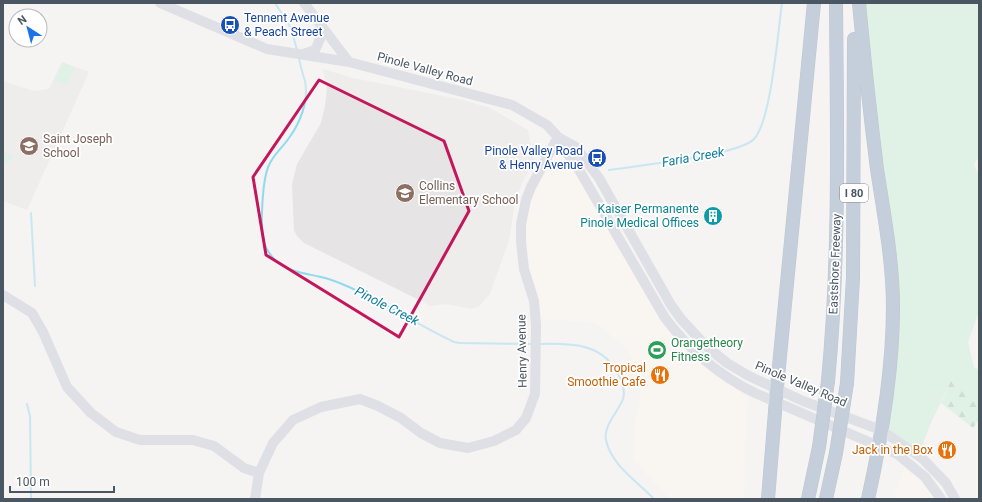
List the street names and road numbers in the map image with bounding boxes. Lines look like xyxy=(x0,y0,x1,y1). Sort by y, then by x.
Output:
street label: Pinole Valley Road xyxy=(376,49,474,89)
road number: I 80 xyxy=(840,184,868,202)
street label: Eastshore Freeway xyxy=(826,213,844,315)
street label: Henry Avenue xyxy=(514,314,530,388)
street label: Pinole Valley Road xyxy=(753,358,849,410)

